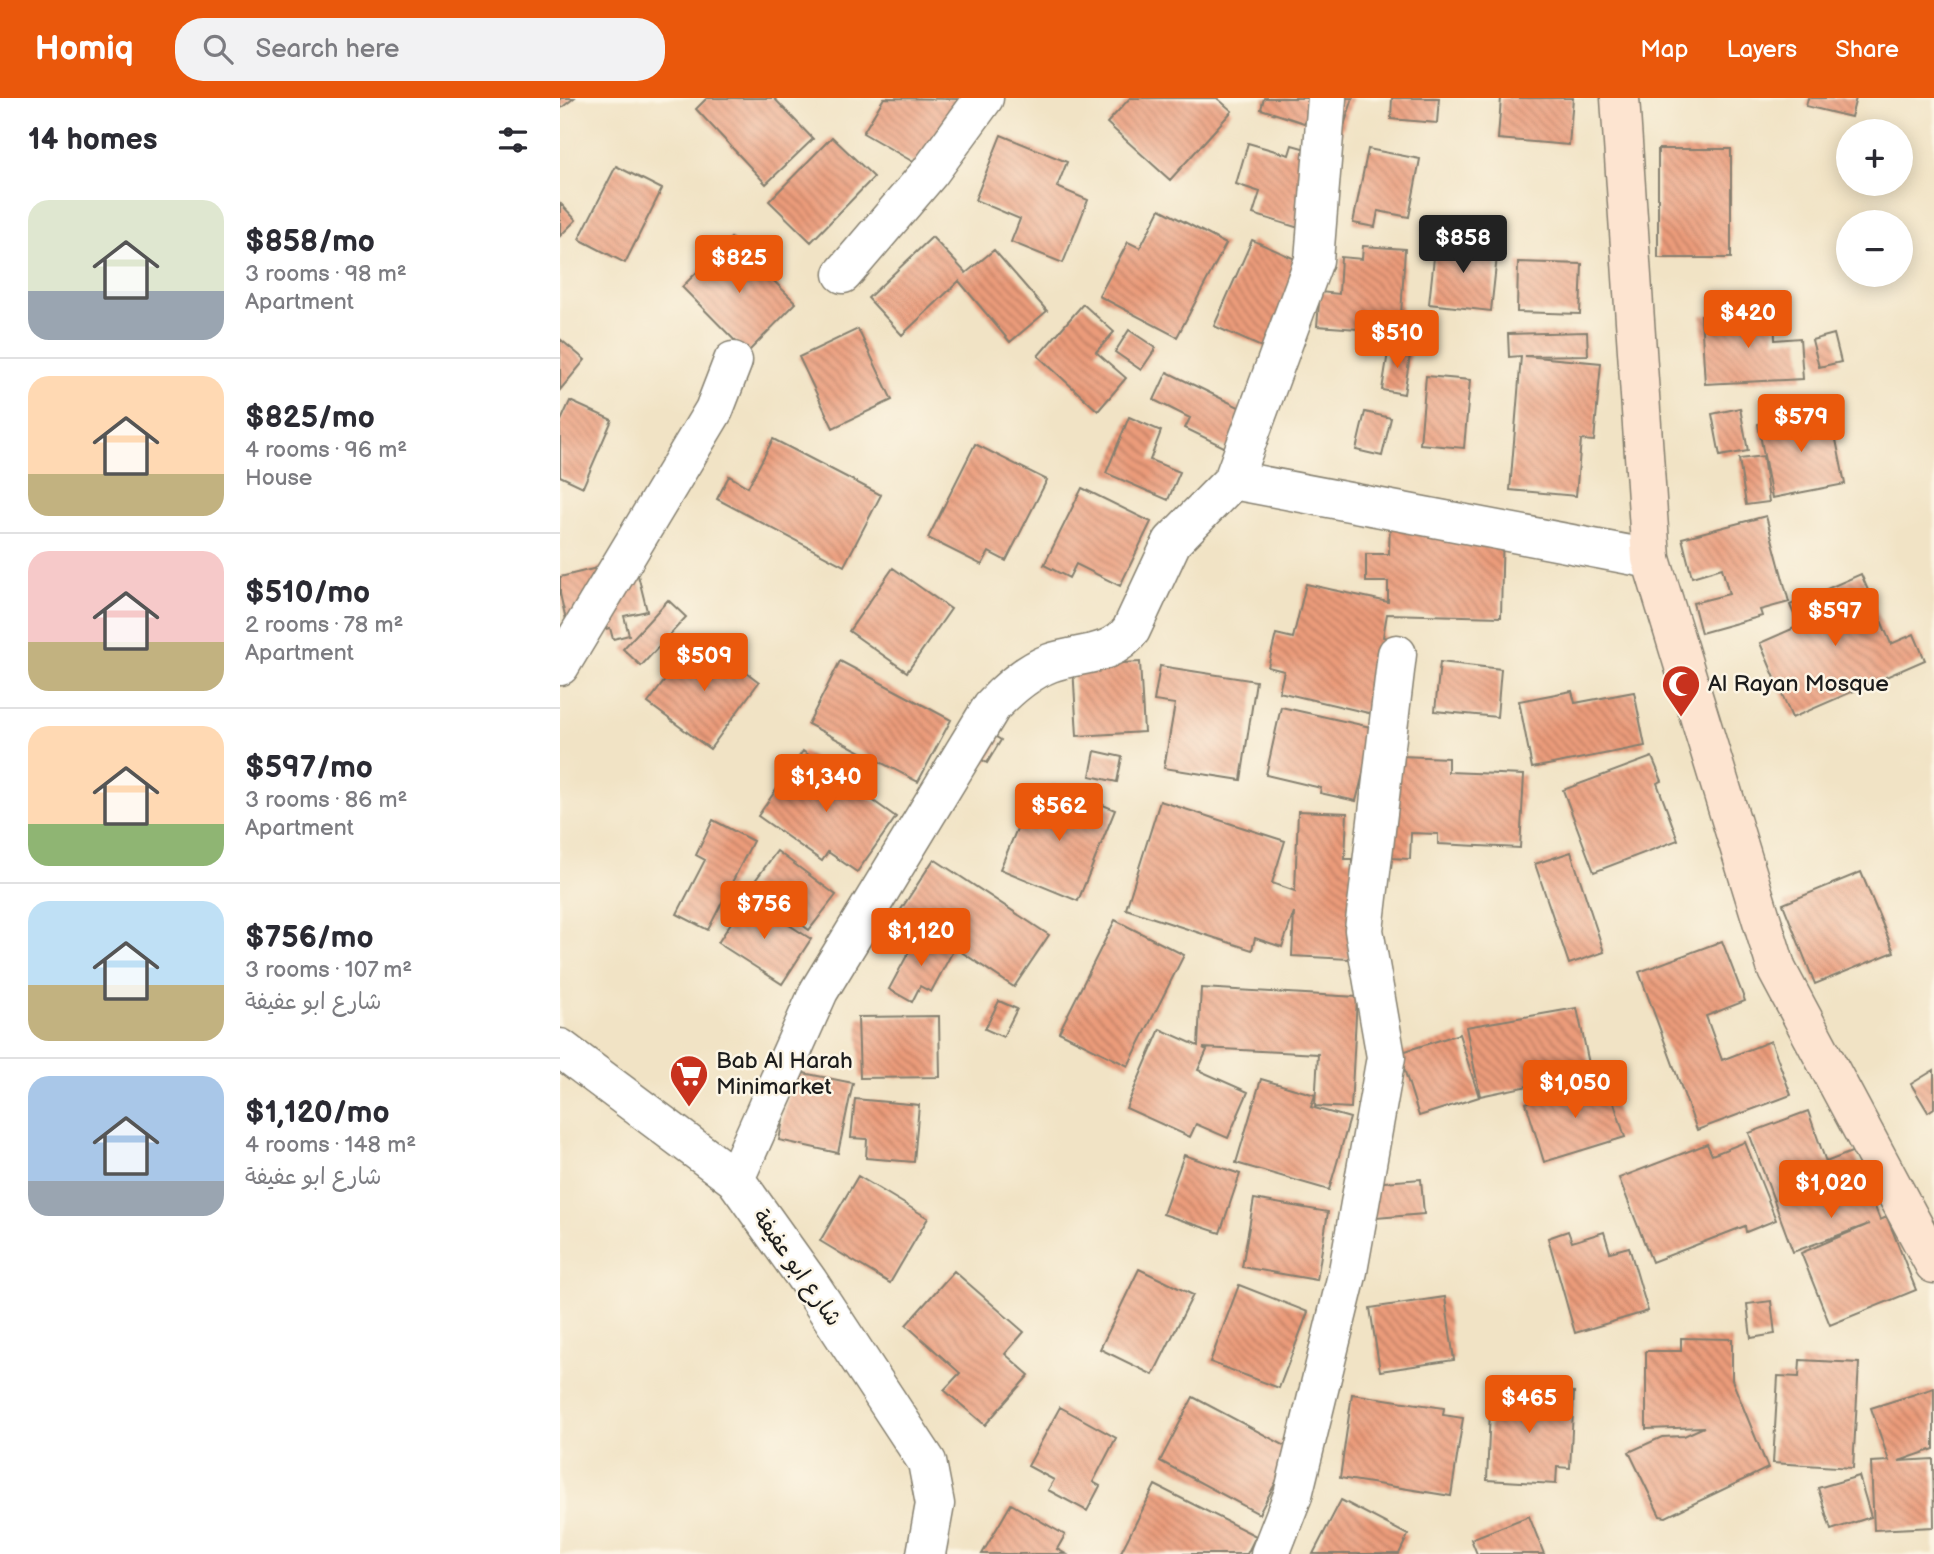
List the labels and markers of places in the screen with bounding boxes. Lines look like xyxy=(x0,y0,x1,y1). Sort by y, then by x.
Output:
pin: $858 xyxy=(1422,216,1504,275)
pin: $825 xyxy=(698,236,780,295)
pin: $420 xyxy=(1707,290,1789,350)
pin: $510 xyxy=(1356,310,1438,370)
pin: $579 xyxy=(1760,394,1842,454)
pin: $597 xyxy=(1794,588,1876,648)
pin: $509 xyxy=(663,634,745,693)
mosque icon: Al Rayan Mosque xyxy=(1660,663,1702,718)
place label: Al Rayan Mosque xyxy=(1708,670,1889,698)
pin: $1,340 xyxy=(769,754,883,814)
pin: $562 xyxy=(1018,784,1100,843)
pin: $756 xyxy=(723,882,805,941)
pin: $1,120 xyxy=(864,908,978,968)
place label: Bab Al Harah Minimarket xyxy=(716,1047,853,1101)
supermarket icon: Bab Al Harah Minimarket xyxy=(668,1053,710,1108)
pin: $1,050 xyxy=(1518,1060,1632,1120)
pin: $1,020 xyxy=(1774,1160,1888,1220)
pin: $465 xyxy=(1488,1376,1570,1435)

